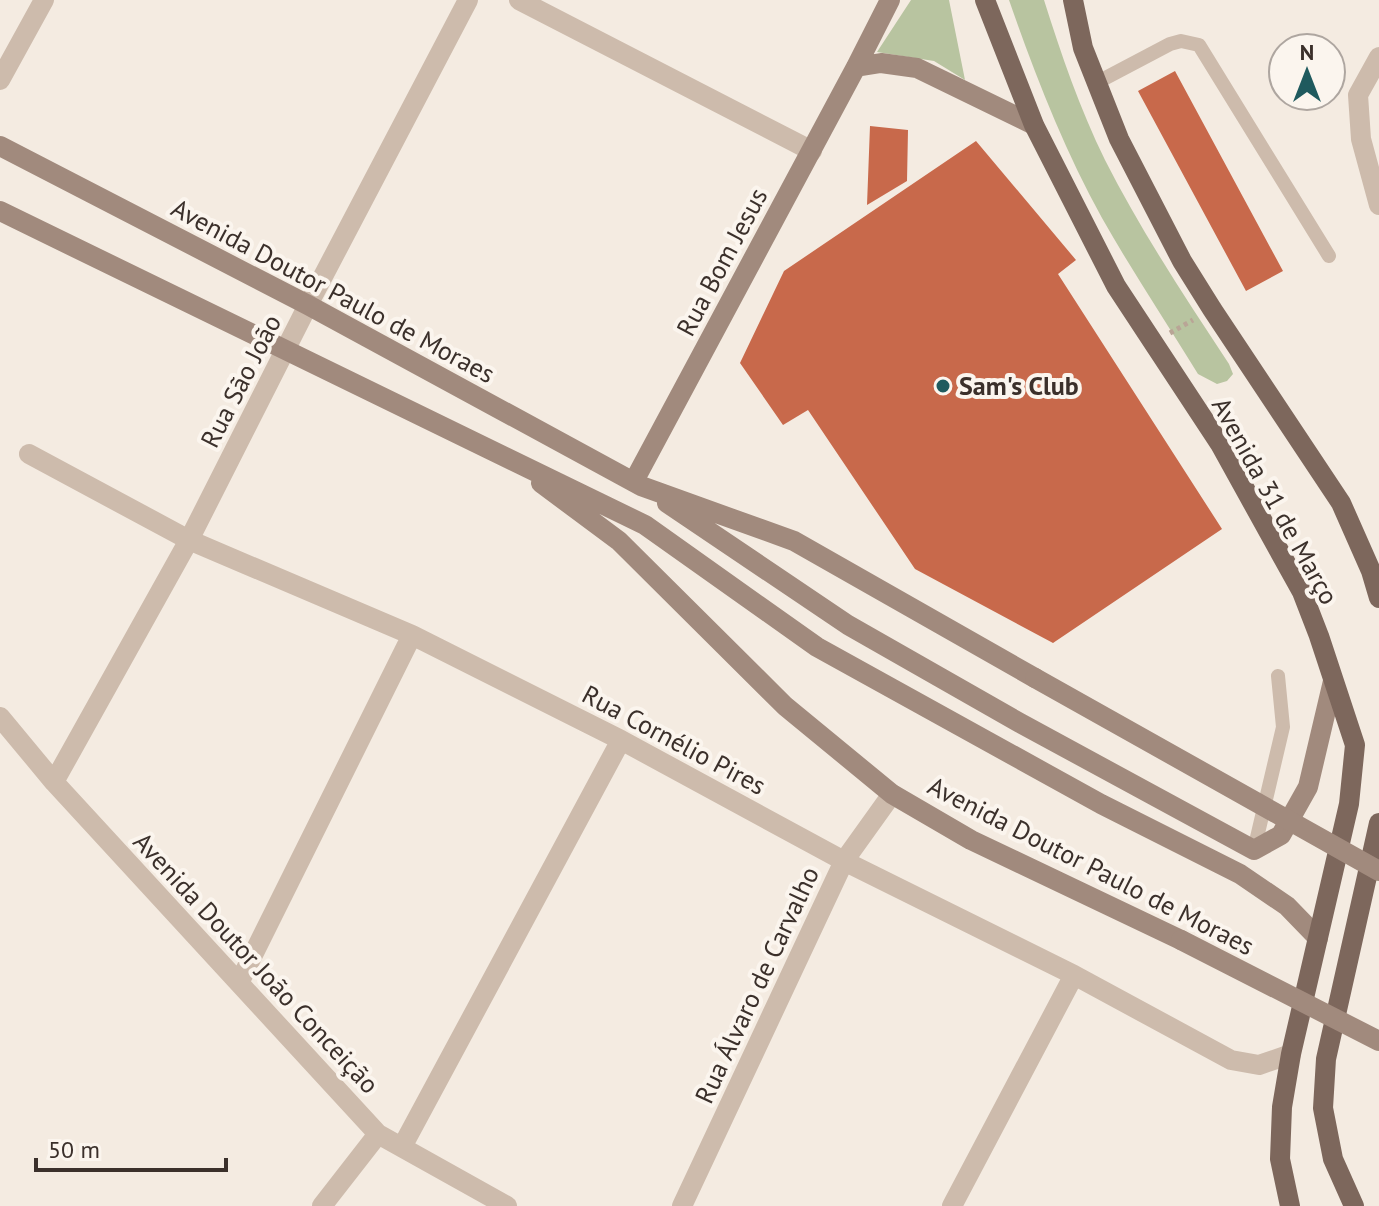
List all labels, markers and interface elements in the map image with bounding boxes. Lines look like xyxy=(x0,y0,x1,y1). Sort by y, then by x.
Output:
north arrow xyxy=(1267,32,1347,112)
text: N xyxy=(1300,38,1314,66)
street label: Rua Bom Jesus xyxy=(669,182,774,341)
street label: Avenida Doutor Paulo de Moraes xyxy=(166,191,501,390)
street label: Rua São João xyxy=(193,309,288,453)
place label: Sam's Club xyxy=(959,369,1079,402)
marker: Sam's Club xyxy=(934,377,952,395)
street label: Avenida 31 de Março xyxy=(1205,391,1346,610)
street label: Rua Cornélio Pires xyxy=(577,677,772,802)
street label: Avenida Doutor Paulo de Moraes xyxy=(923,769,1260,962)
street label: Avenida Doutor João Conceição xyxy=(127,825,386,1100)
street label: Rua Álvaro de Carvalho xyxy=(687,861,826,1109)
scale bar xyxy=(36,1122,226,1172)
text: 50 m xyxy=(48,1134,100,1165)

